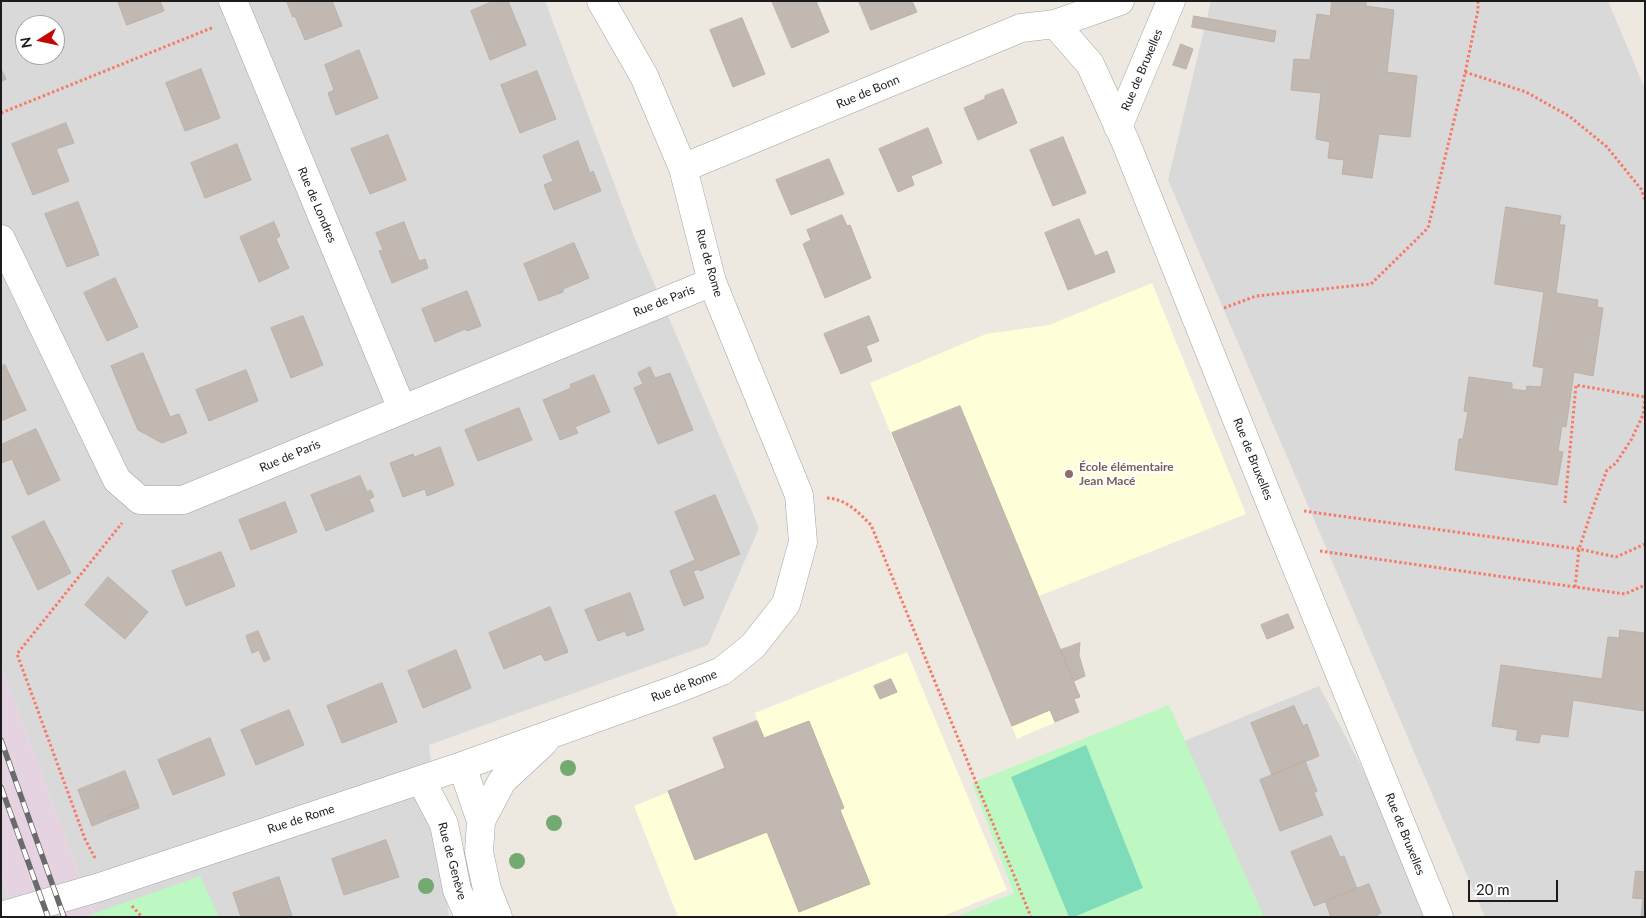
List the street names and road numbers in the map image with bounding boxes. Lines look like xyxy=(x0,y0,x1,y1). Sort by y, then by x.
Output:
street label: Rue de Bruxelles xyxy=(1118,27,1166,113)
street label: Rue de Bonn xyxy=(834,72,902,112)
street label: Rue de Londres xyxy=(295,165,339,245)
street label: Rue de Rome xyxy=(692,228,726,298)
street label: Rue de Paris xyxy=(631,282,697,320)
street label: Rue de Bruxelles xyxy=(1230,416,1276,502)
street label: Rue de Paris xyxy=(257,437,323,475)
street label: Rue de Rome xyxy=(649,667,719,705)
street label: Rue de Bruxelles xyxy=(1382,791,1428,877)
street label: Rue de Rome xyxy=(266,801,336,837)
street label: Rue de Genève xyxy=(435,821,469,901)

